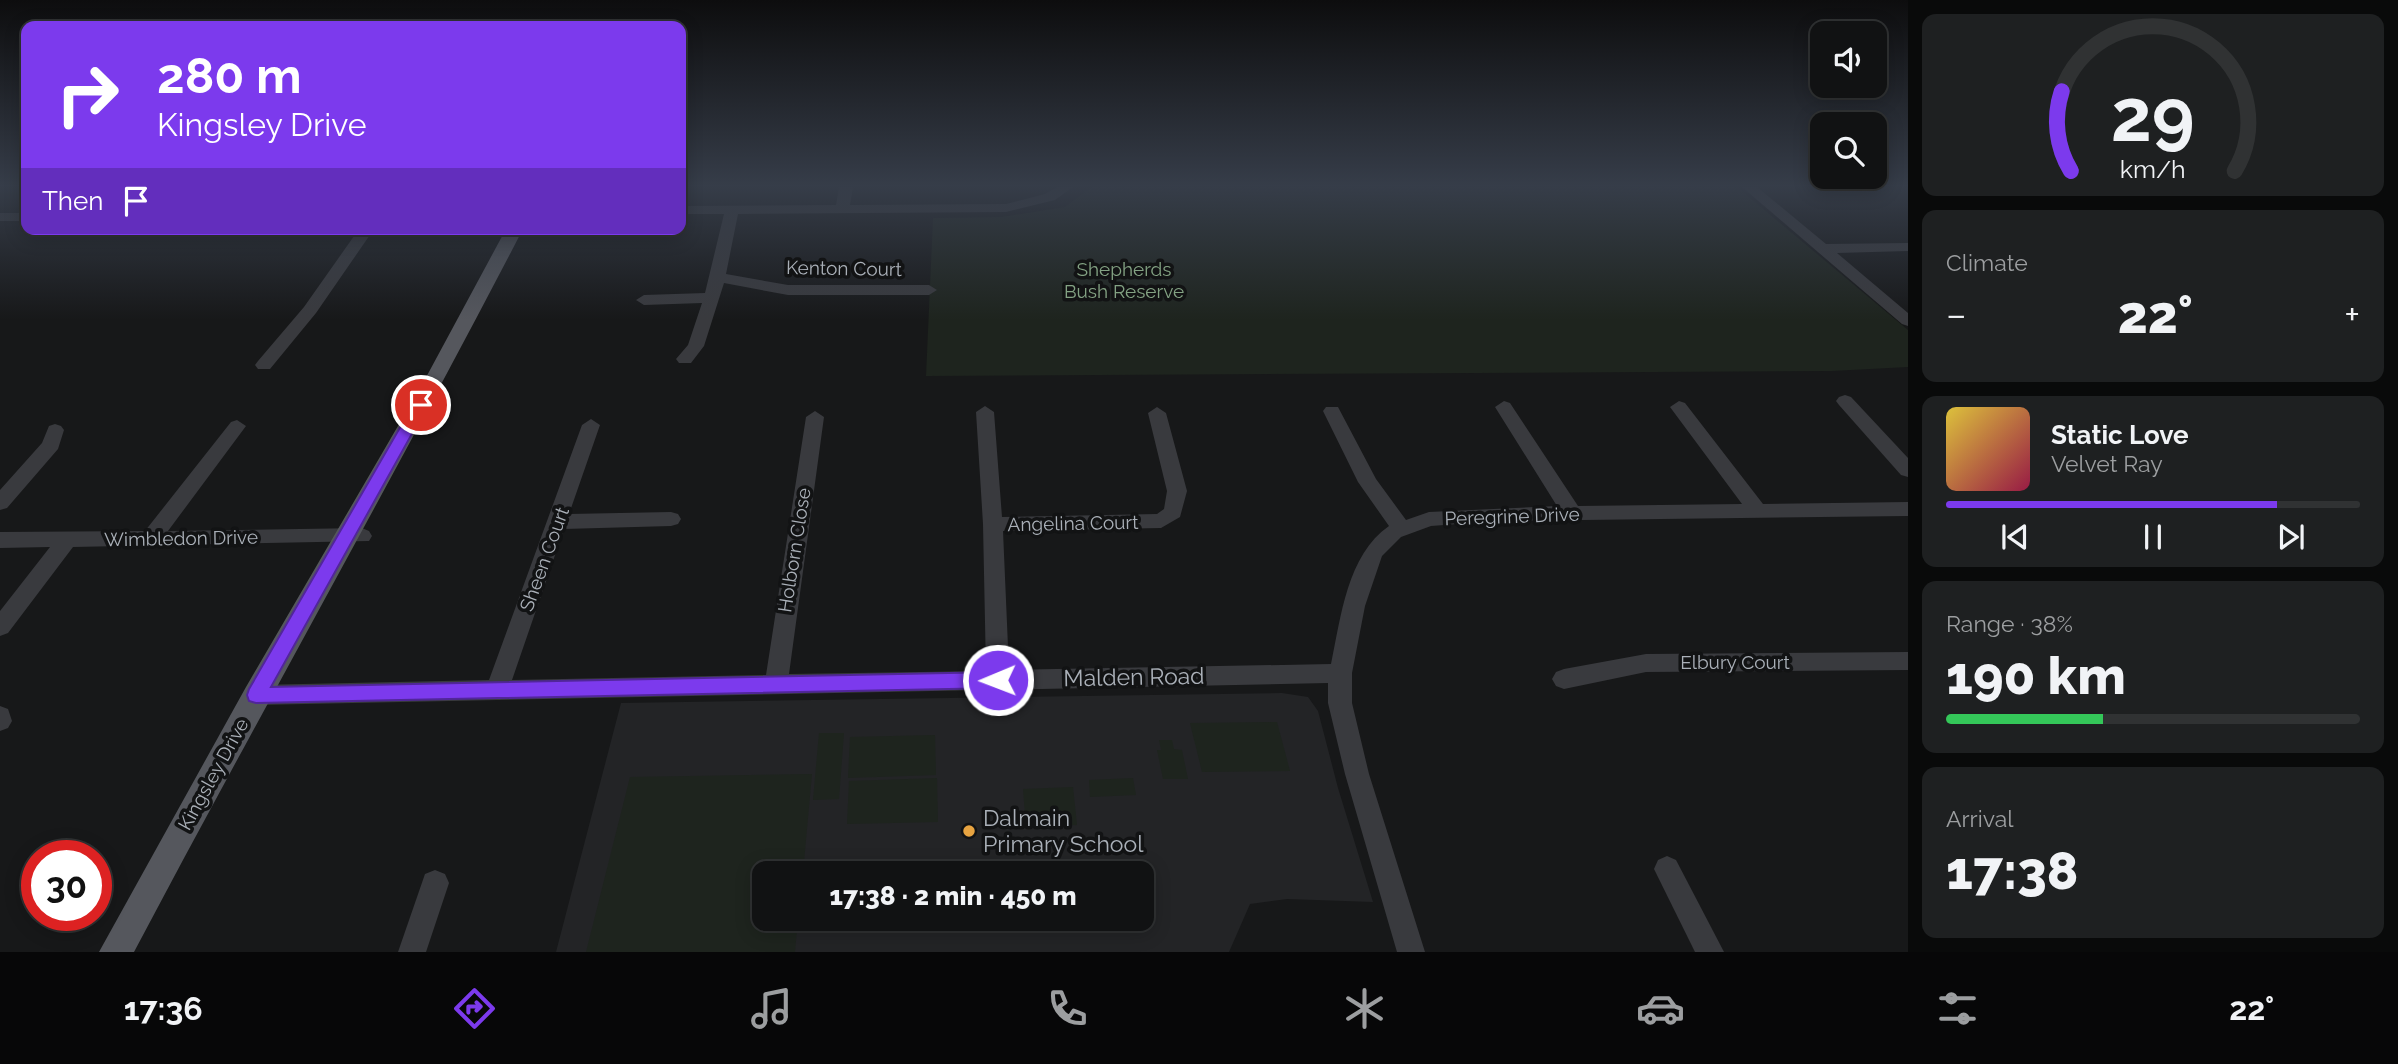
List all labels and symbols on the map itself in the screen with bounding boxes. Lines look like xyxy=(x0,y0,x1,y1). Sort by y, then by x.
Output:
street label: Kenton Court xyxy=(786,256,903,280)
park label: Shepherds Bush Reserve xyxy=(1064,258,1184,302)
pin xyxy=(391,375,451,435)
street label: Holborn Close xyxy=(773,486,815,614)
street label: Sheen Court xyxy=(515,503,573,614)
street label: Peregrine Drive xyxy=(1444,503,1580,529)
street label: Angelina Court xyxy=(1007,511,1139,535)
street label: Wimbledon Drive xyxy=(104,526,258,550)
position arrow xyxy=(961,643,1035,717)
street label: Elbury Court xyxy=(1680,651,1790,673)
street label: Malden Road xyxy=(1063,662,1205,691)
street label: Kingsley Drive xyxy=(173,714,253,834)
place label: Dalmain Primary School xyxy=(983,804,1144,857)
marker: Dalmain Primary School xyxy=(961,823,977,839)
speed limit sign: 30 xyxy=(21,840,112,931)

